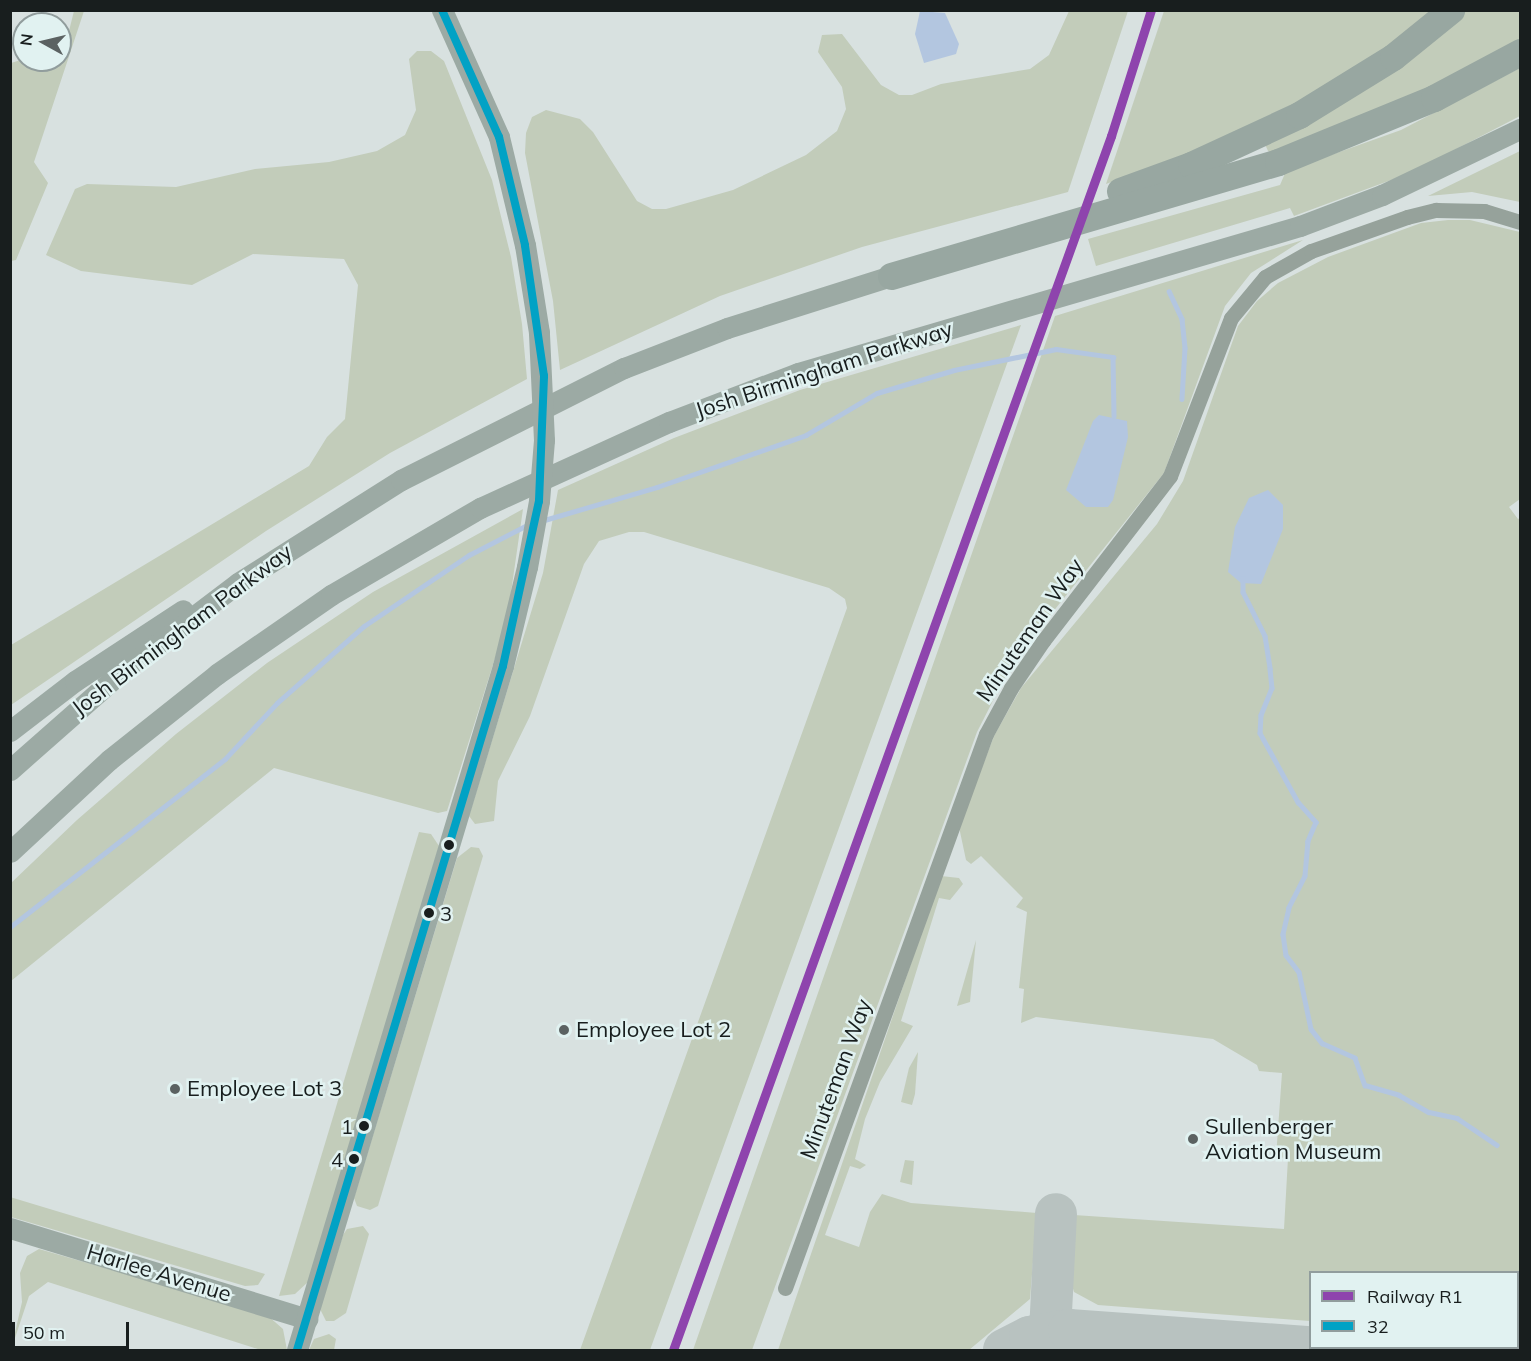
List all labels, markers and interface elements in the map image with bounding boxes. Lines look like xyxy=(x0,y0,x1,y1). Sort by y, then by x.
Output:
north arrow xyxy=(12,12,72,72)
text: N xyxy=(15,32,37,47)
street label: Josh Birmingham Parkway xyxy=(692,316,956,424)
street label: Josh Birmingham Parkway xyxy=(67,539,297,721)
street label: Minuteman Way xyxy=(971,553,1089,707)
unlabelled marker xyxy=(443,839,455,851)
place label: 3 xyxy=(440,901,452,925)
marker: 3 xyxy=(423,907,435,919)
street label: Minuteman Way xyxy=(795,995,877,1163)
place label: Employee Lot 2 xyxy=(576,1017,731,1043)
marker: Employee Lot 2 xyxy=(557,1023,571,1037)
place label: Employee Lot 3 xyxy=(187,1076,342,1102)
marker: Employee Lot 3 xyxy=(168,1082,182,1096)
place label: Sullenberger Aviation Museum xyxy=(1205,1113,1381,1164)
place label: 1 xyxy=(341,1114,353,1138)
marker: 1 xyxy=(358,1120,370,1132)
marker: Sullenberger Aviation Museum xyxy=(1186,1132,1200,1146)
place label: 4 xyxy=(331,1147,343,1171)
marker: 4 xyxy=(348,1153,360,1165)
street label: Harlee Avenue xyxy=(84,1239,234,1307)
legend xyxy=(1309,1271,1519,1349)
text: Railway R1 xyxy=(1367,1285,1462,1308)
scale bar xyxy=(15,1310,132,1348)
text: 32 xyxy=(1367,1315,1389,1338)
text: 50 m xyxy=(23,1321,65,1344)

